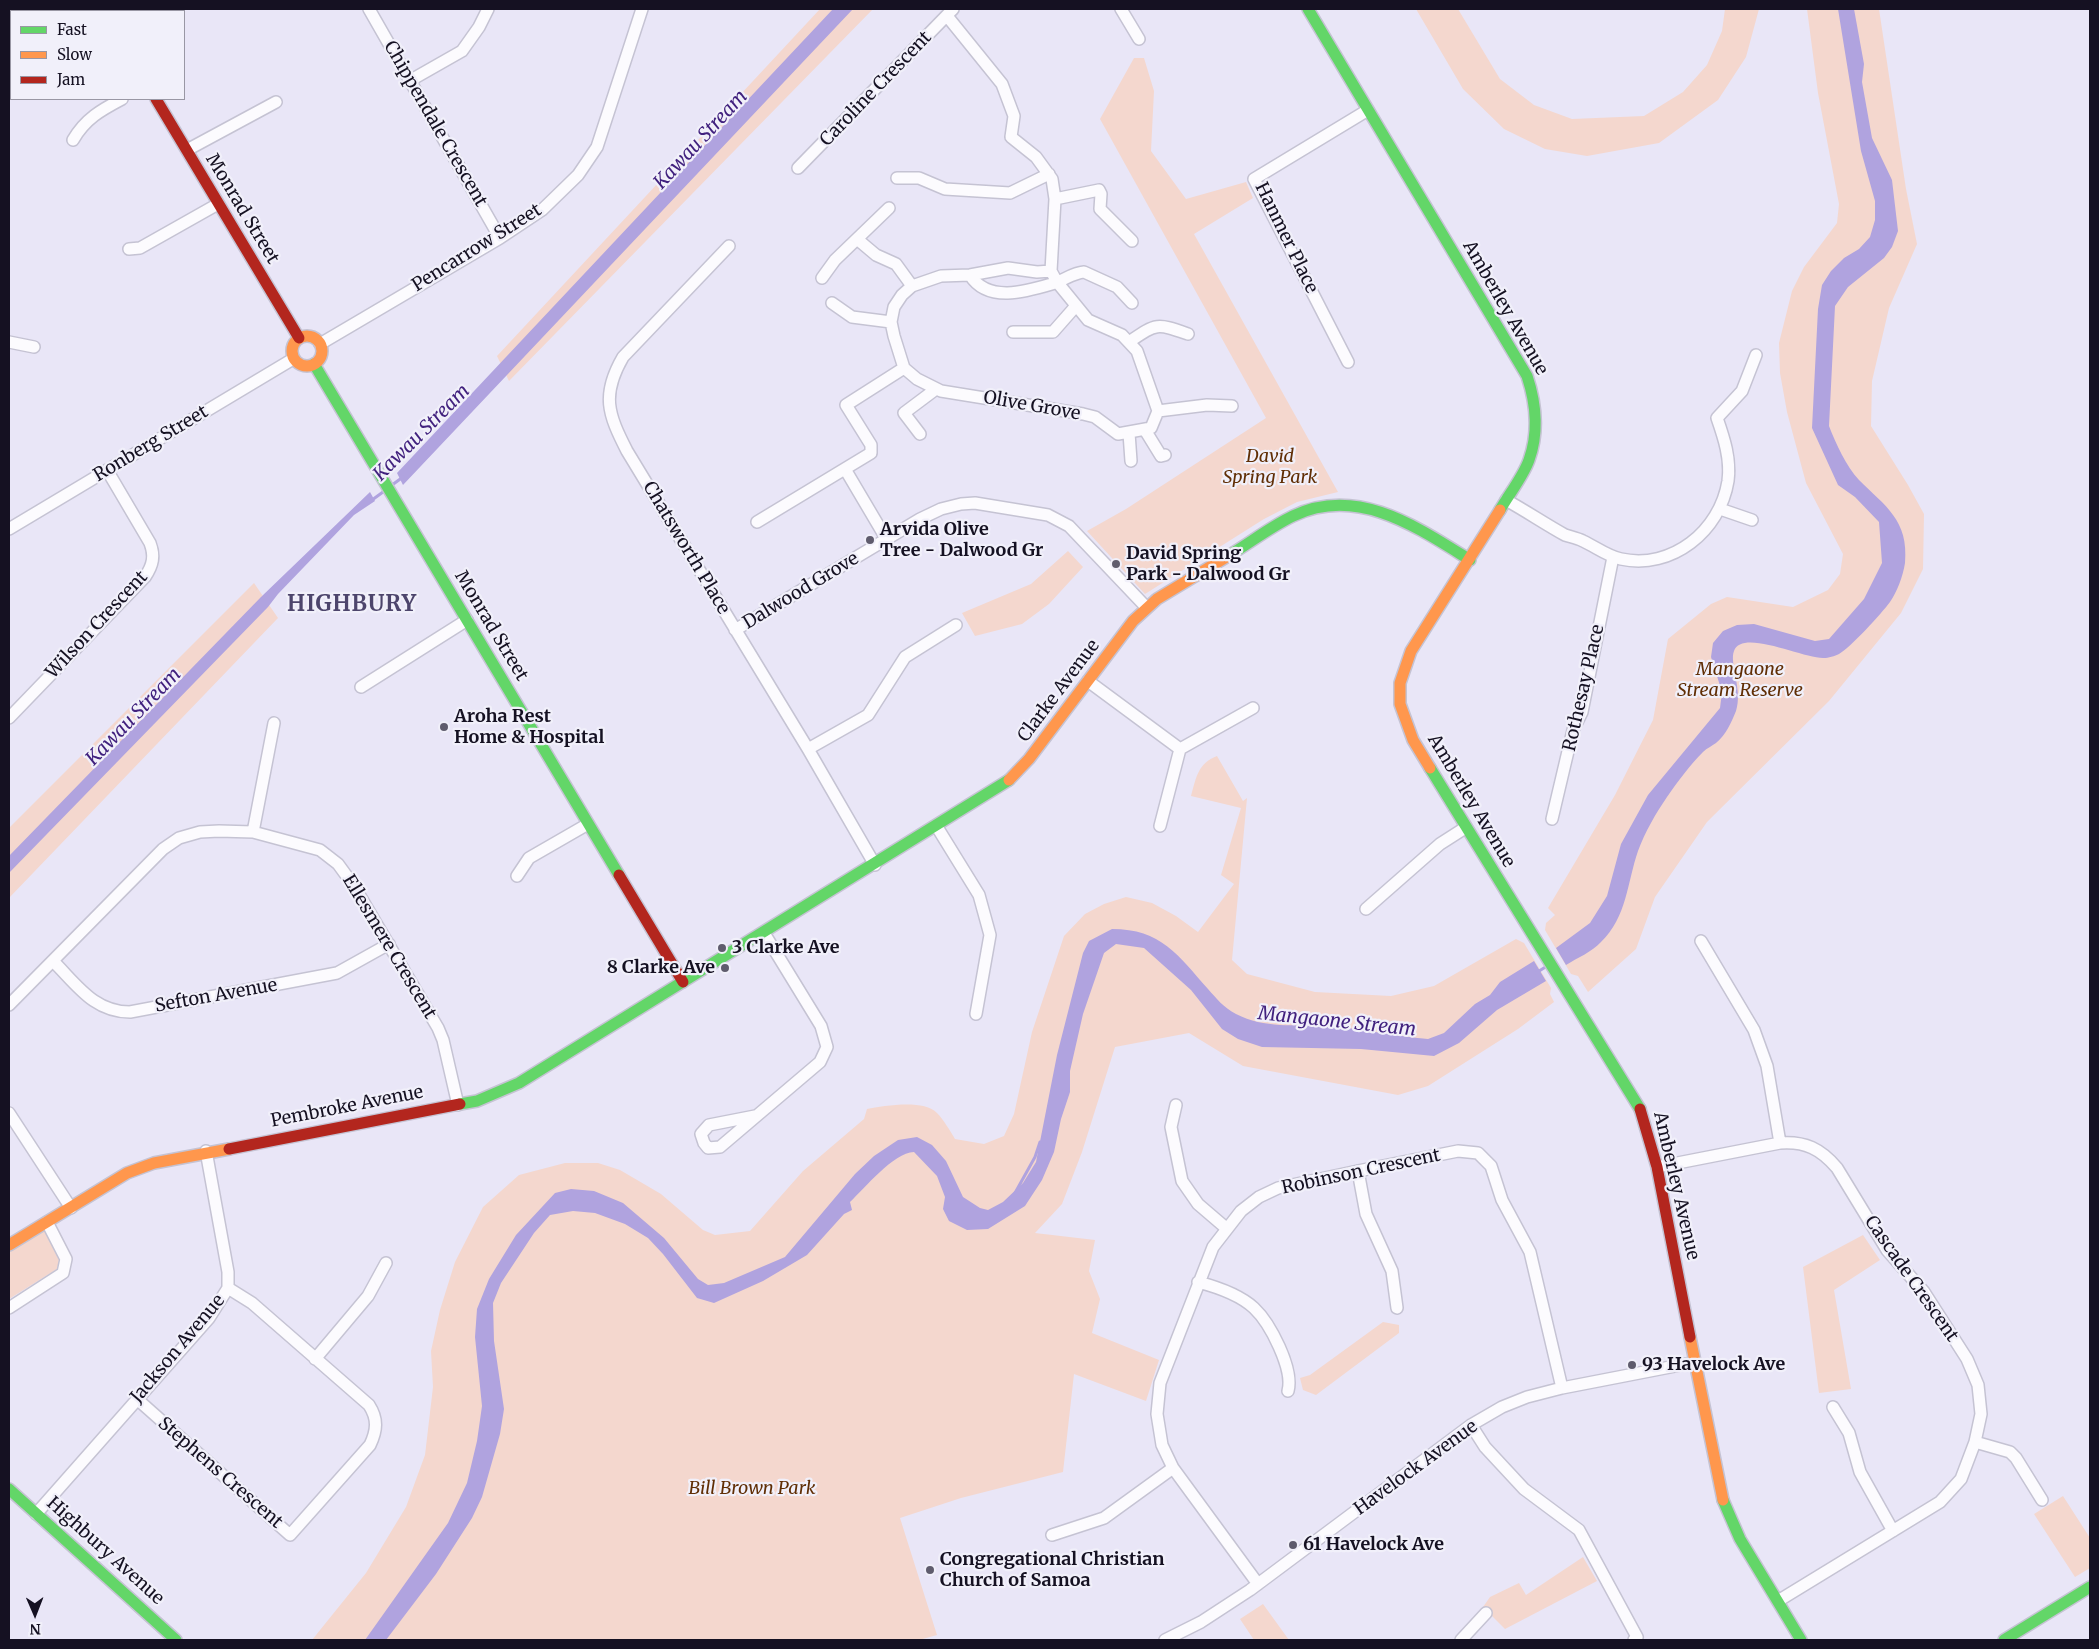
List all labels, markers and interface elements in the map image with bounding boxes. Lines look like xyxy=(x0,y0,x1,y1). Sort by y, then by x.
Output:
legend xyxy=(10,10,185,100)
text: Fast xyxy=(57,20,87,39)
street label: Caroline Crescent xyxy=(816,27,936,151)
street label: Chippendale Crescent xyxy=(379,37,491,211)
text: Slow xyxy=(57,45,92,64)
text: Jam xyxy=(57,70,85,89)
water label: Kawau Stream xyxy=(649,86,753,194)
street label: Monrad Street xyxy=(201,150,283,268)
street label: Hanmer Place xyxy=(1250,179,1322,297)
street label: Pencarrow Street xyxy=(408,200,546,296)
street label: Amberley Avenue xyxy=(1458,237,1552,379)
water label: Kawau Stream xyxy=(369,380,475,486)
street label: Olive Grove xyxy=(982,387,1082,425)
street label: Ronberg Street xyxy=(90,401,212,487)
park label: David Spring Park xyxy=(1223,446,1317,488)
street label: Chatsworth Place xyxy=(638,478,734,618)
place label: Arvida Olive Tree - Dalwood Gr xyxy=(880,519,1043,562)
marker: Arvida Olive Tree - Dalwood Gr xyxy=(864,534,876,546)
place label: David Spring Park - Dalwood Gr xyxy=(1126,543,1290,586)
street label: Dalwood Grove xyxy=(739,548,863,634)
marker: David Spring Park - Dalwood Gr xyxy=(1110,558,1122,570)
street label: Wilson Crescent xyxy=(42,567,152,683)
street label: Monrad Street xyxy=(450,567,532,685)
district label: HIGHBURY xyxy=(286,592,418,618)
street label: Rothesay Place xyxy=(1559,623,1609,753)
street label: Clarke Avenue xyxy=(1014,636,1104,746)
park label: Mangaone Stream Reserve xyxy=(1677,659,1803,702)
water label: Kawau Stream xyxy=(82,663,186,771)
place label: Aroha Rest Home & Hospital xyxy=(454,706,604,749)
marker: Aroha Rest Home & Hospital xyxy=(438,721,450,733)
street label: Amberley Avenue xyxy=(1423,730,1519,872)
street label: Ellesmere Crescent xyxy=(337,871,441,1023)
place label: 3 Clarke Ave xyxy=(732,937,839,959)
marker: 3 Clarke Ave xyxy=(716,942,728,954)
place label: 8 Clarke Ave xyxy=(607,957,715,979)
marker: 8 Clarke Ave xyxy=(719,962,731,974)
street label: Sefton Avenue xyxy=(153,975,279,1017)
water label: Mangaone Stream xyxy=(1257,1002,1417,1042)
street label: Pembroke Avenue xyxy=(269,1082,425,1132)
street label: Amberley Avenue xyxy=(1648,1110,1704,1262)
street label: Robinson Crescent xyxy=(1280,1145,1442,1199)
street label: Cascade Crescent xyxy=(1860,1212,1962,1346)
street label: Jackson Avenue xyxy=(126,1290,230,1408)
place label: 93 Havelock Ave xyxy=(1642,1354,1785,1376)
marker: 93 Havelock Ave xyxy=(1626,1359,1638,1371)
street label: Stephens Crescent xyxy=(153,1413,287,1533)
street label: Havelock Avenue xyxy=(1350,1416,1482,1520)
park label: Bill Brown Park xyxy=(689,1478,815,1500)
street label: Highbury Avenue xyxy=(42,1493,168,1609)
place label: 61 Havelock Ave xyxy=(1303,1534,1444,1556)
marker: 61 Havelock Ave xyxy=(1287,1539,1299,1551)
place label: Congregational Christian Church of Samoa xyxy=(940,1549,1165,1592)
marker: Congregational Christian Church of Samoa xyxy=(924,1564,936,1576)
north arrow xyxy=(10,1589,60,1639)
text: N xyxy=(30,1620,41,1638)

